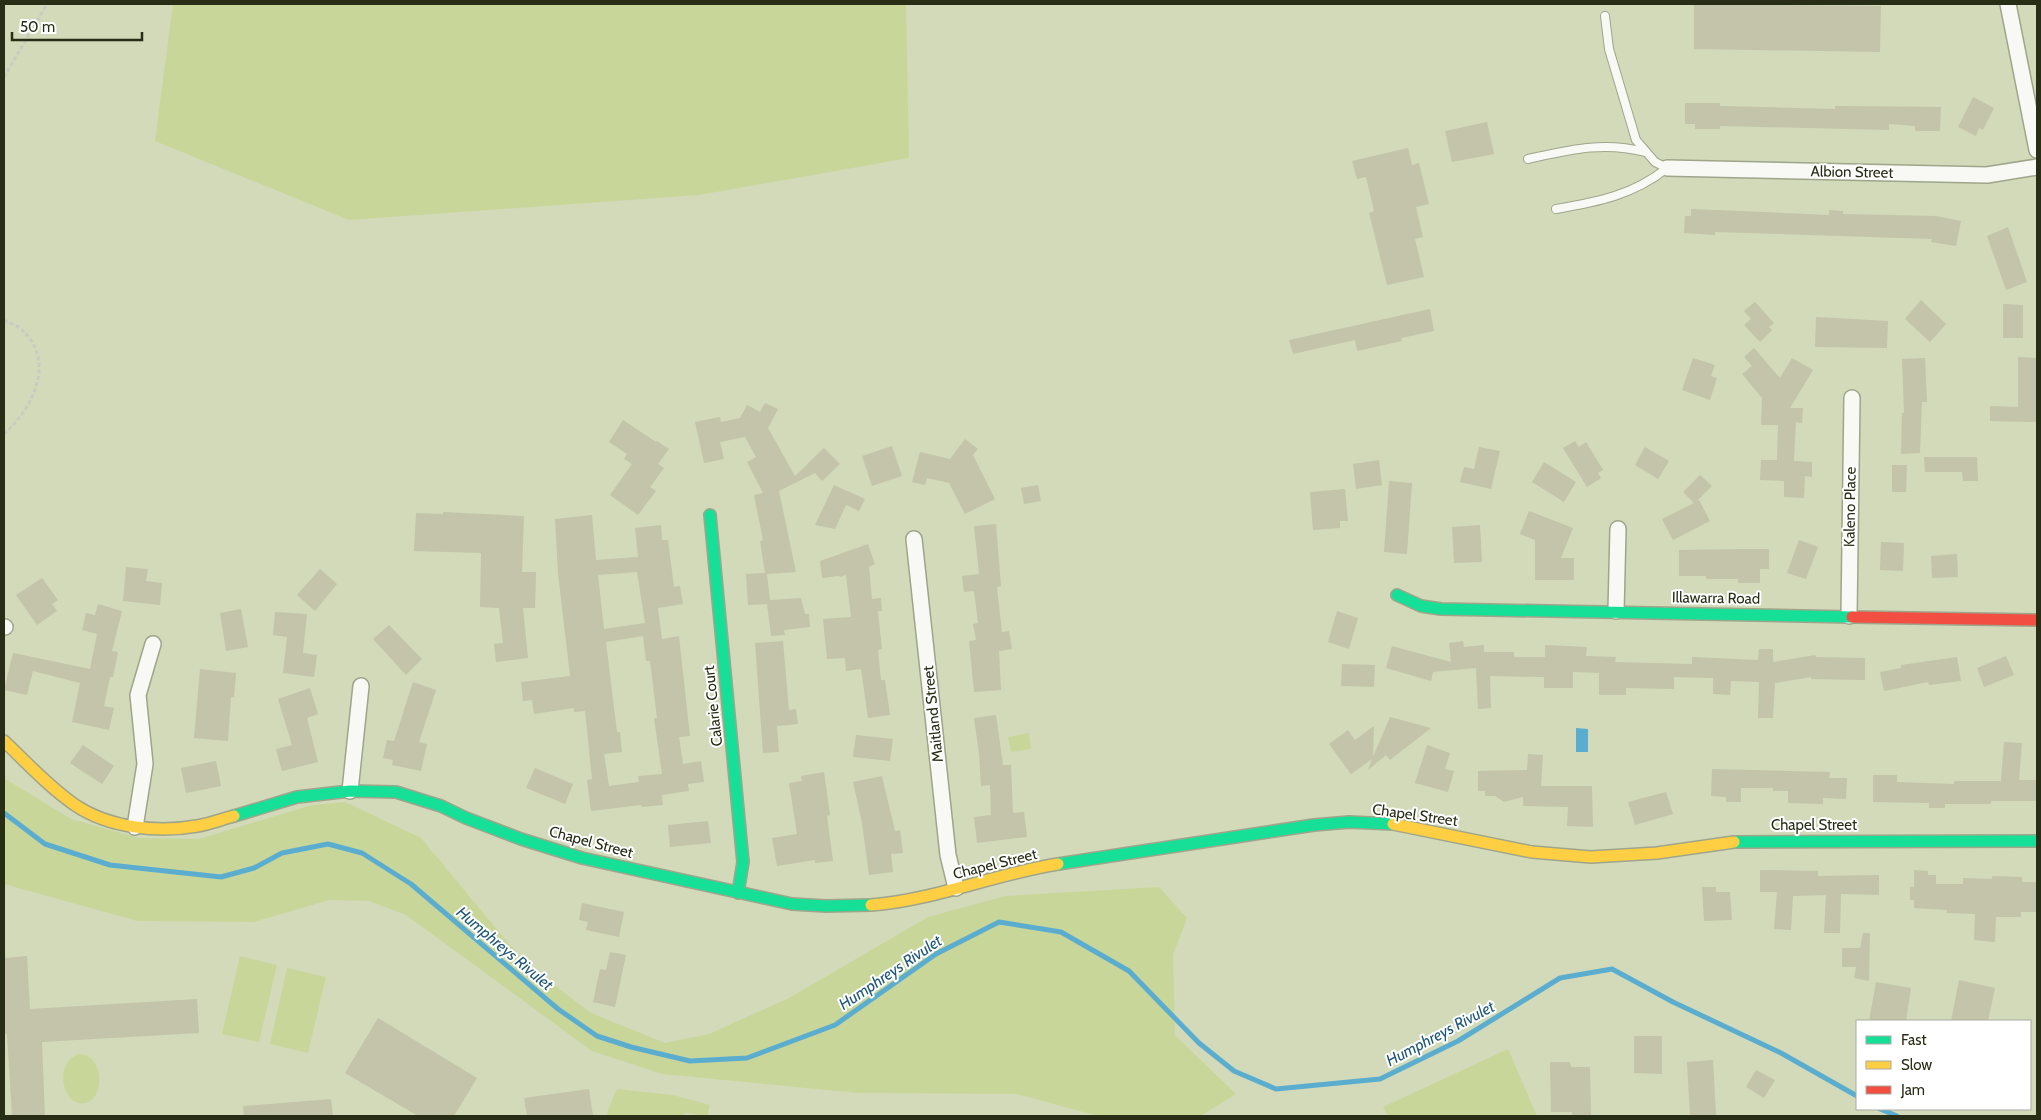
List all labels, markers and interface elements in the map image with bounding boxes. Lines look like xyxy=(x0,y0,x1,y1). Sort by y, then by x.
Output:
scale bar xyxy=(12,10,142,42)
text: 50 m xyxy=(20,18,55,36)
street label: Albion Street xyxy=(1810,162,1894,182)
street label: Kaleno Place xyxy=(1840,466,1860,547)
street label: Illawarra Road xyxy=(1672,588,1760,608)
street label: Calarie Court xyxy=(700,665,726,747)
street label: Maitland Street xyxy=(919,665,947,763)
street label: Chapel Street xyxy=(1371,800,1459,830)
street label: Chapel Street xyxy=(1771,816,1857,834)
street label: Chapel Street xyxy=(547,822,635,862)
street label: Chapel Street xyxy=(951,845,1039,883)
water label: Humphreys Rivulet xyxy=(453,903,558,995)
water label: Humphreys Rivulet xyxy=(835,930,946,1014)
water label: Humphreys Rivulet xyxy=(1383,996,1499,1070)
legend xyxy=(1856,1020,2031,1110)
text: Fast xyxy=(1901,1031,1926,1049)
text: Slow xyxy=(1901,1056,1932,1074)
text: Jam xyxy=(1900,1081,1925,1099)

